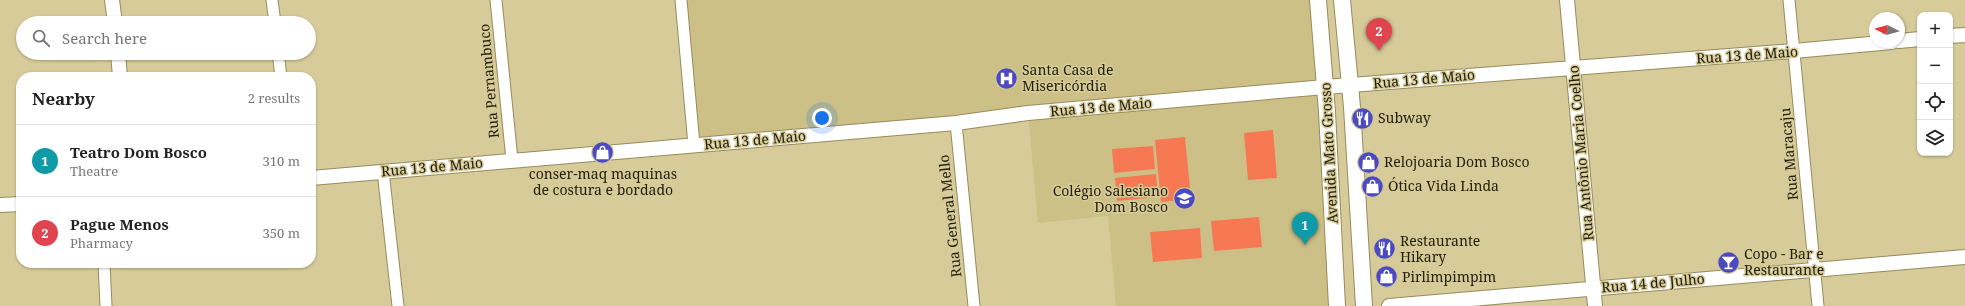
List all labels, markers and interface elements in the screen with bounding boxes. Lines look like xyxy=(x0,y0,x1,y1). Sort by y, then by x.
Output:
north arrow xyxy=(1869,12,1905,48)
map controls xyxy=(1917,12,1953,156)
button: + xyxy=(1917,12,1953,48)
search box xyxy=(16,16,316,60)
pin: 2 xyxy=(1366,18,1392,51)
street label: Rua Pernambuco xyxy=(474,23,503,139)
icon: search xyxy=(30,27,52,49)
text: Search here xyxy=(62,28,147,48)
street label: Rua 13 de Maio xyxy=(1695,41,1799,68)
button: − xyxy=(1917,48,1953,84)
place label: Santa Casa de Misericórdia xyxy=(1022,60,1113,95)
hospital icon: Santa Casa de Misericórdia xyxy=(993,65,1019,91)
street label: Rua 13 de Maio xyxy=(1372,65,1476,92)
street label: Rua Antônio Maria Coelho xyxy=(1563,65,1598,241)
street label: Avenida Mato Grosso xyxy=(1315,82,1342,224)
button: locate xyxy=(1917,84,1953,120)
text: Nearby xyxy=(32,87,95,110)
text: 2 results xyxy=(248,89,300,107)
street label: Rua 13 de Maio xyxy=(1049,93,1153,120)
restaurant icon: Subway xyxy=(1350,105,1376,131)
street label: Rua Maracaju xyxy=(1775,107,1802,201)
your location xyxy=(812,108,832,128)
place label: Subway xyxy=(1378,108,1431,127)
button: layers xyxy=(1917,120,1953,156)
street label: Rua 13 de Maio xyxy=(703,126,807,153)
shop icon: conser-maq maquinas de costura e bordado xyxy=(590,139,616,165)
text: Teatro Dom Bosco xyxy=(70,142,207,162)
shop icon: Relojoaria Dom Bosco xyxy=(1355,149,1381,175)
text: 1 xyxy=(41,152,49,170)
text: 310 m xyxy=(263,152,300,170)
place label: Relojoaria Dom Bosco xyxy=(1384,152,1530,171)
street label: Rua 13 de Maio xyxy=(380,153,484,180)
street label: Rua General Mello xyxy=(934,154,965,278)
text: Theatre xyxy=(70,162,118,180)
place label: conser-maq maquinas de costura e bordado xyxy=(529,164,677,199)
shop icon: Ótica Vida Linda xyxy=(1359,173,1385,199)
place label: Ótica Vida Linda xyxy=(1388,176,1499,195)
place label: Colégio Salesiano Dom Bosco xyxy=(1053,181,1168,216)
school or university icon: Colégio Salesiano Dom Bosco xyxy=(1171,186,1197,212)
pin: 1 xyxy=(1292,212,1318,245)
text: Pague Menos xyxy=(70,214,169,234)
text: 2 xyxy=(41,224,49,242)
text: 350 m xyxy=(263,224,300,242)
place label: Restaurante Hikary xyxy=(1400,231,1480,266)
text: Pharmacy xyxy=(70,234,133,252)
restaurant icon: Restaurante Hikary xyxy=(1371,236,1397,262)
place label: Copo - Bar e Restaurante xyxy=(1744,244,1824,279)
bar icon: Copo - Bar e Restaurante xyxy=(1716,249,1742,275)
shop icon: Pirlimpimpim xyxy=(1373,264,1399,290)
place label: Pirlimpimpim xyxy=(1402,267,1496,286)
street label: Rua 14 de Julho xyxy=(1600,269,1705,296)

